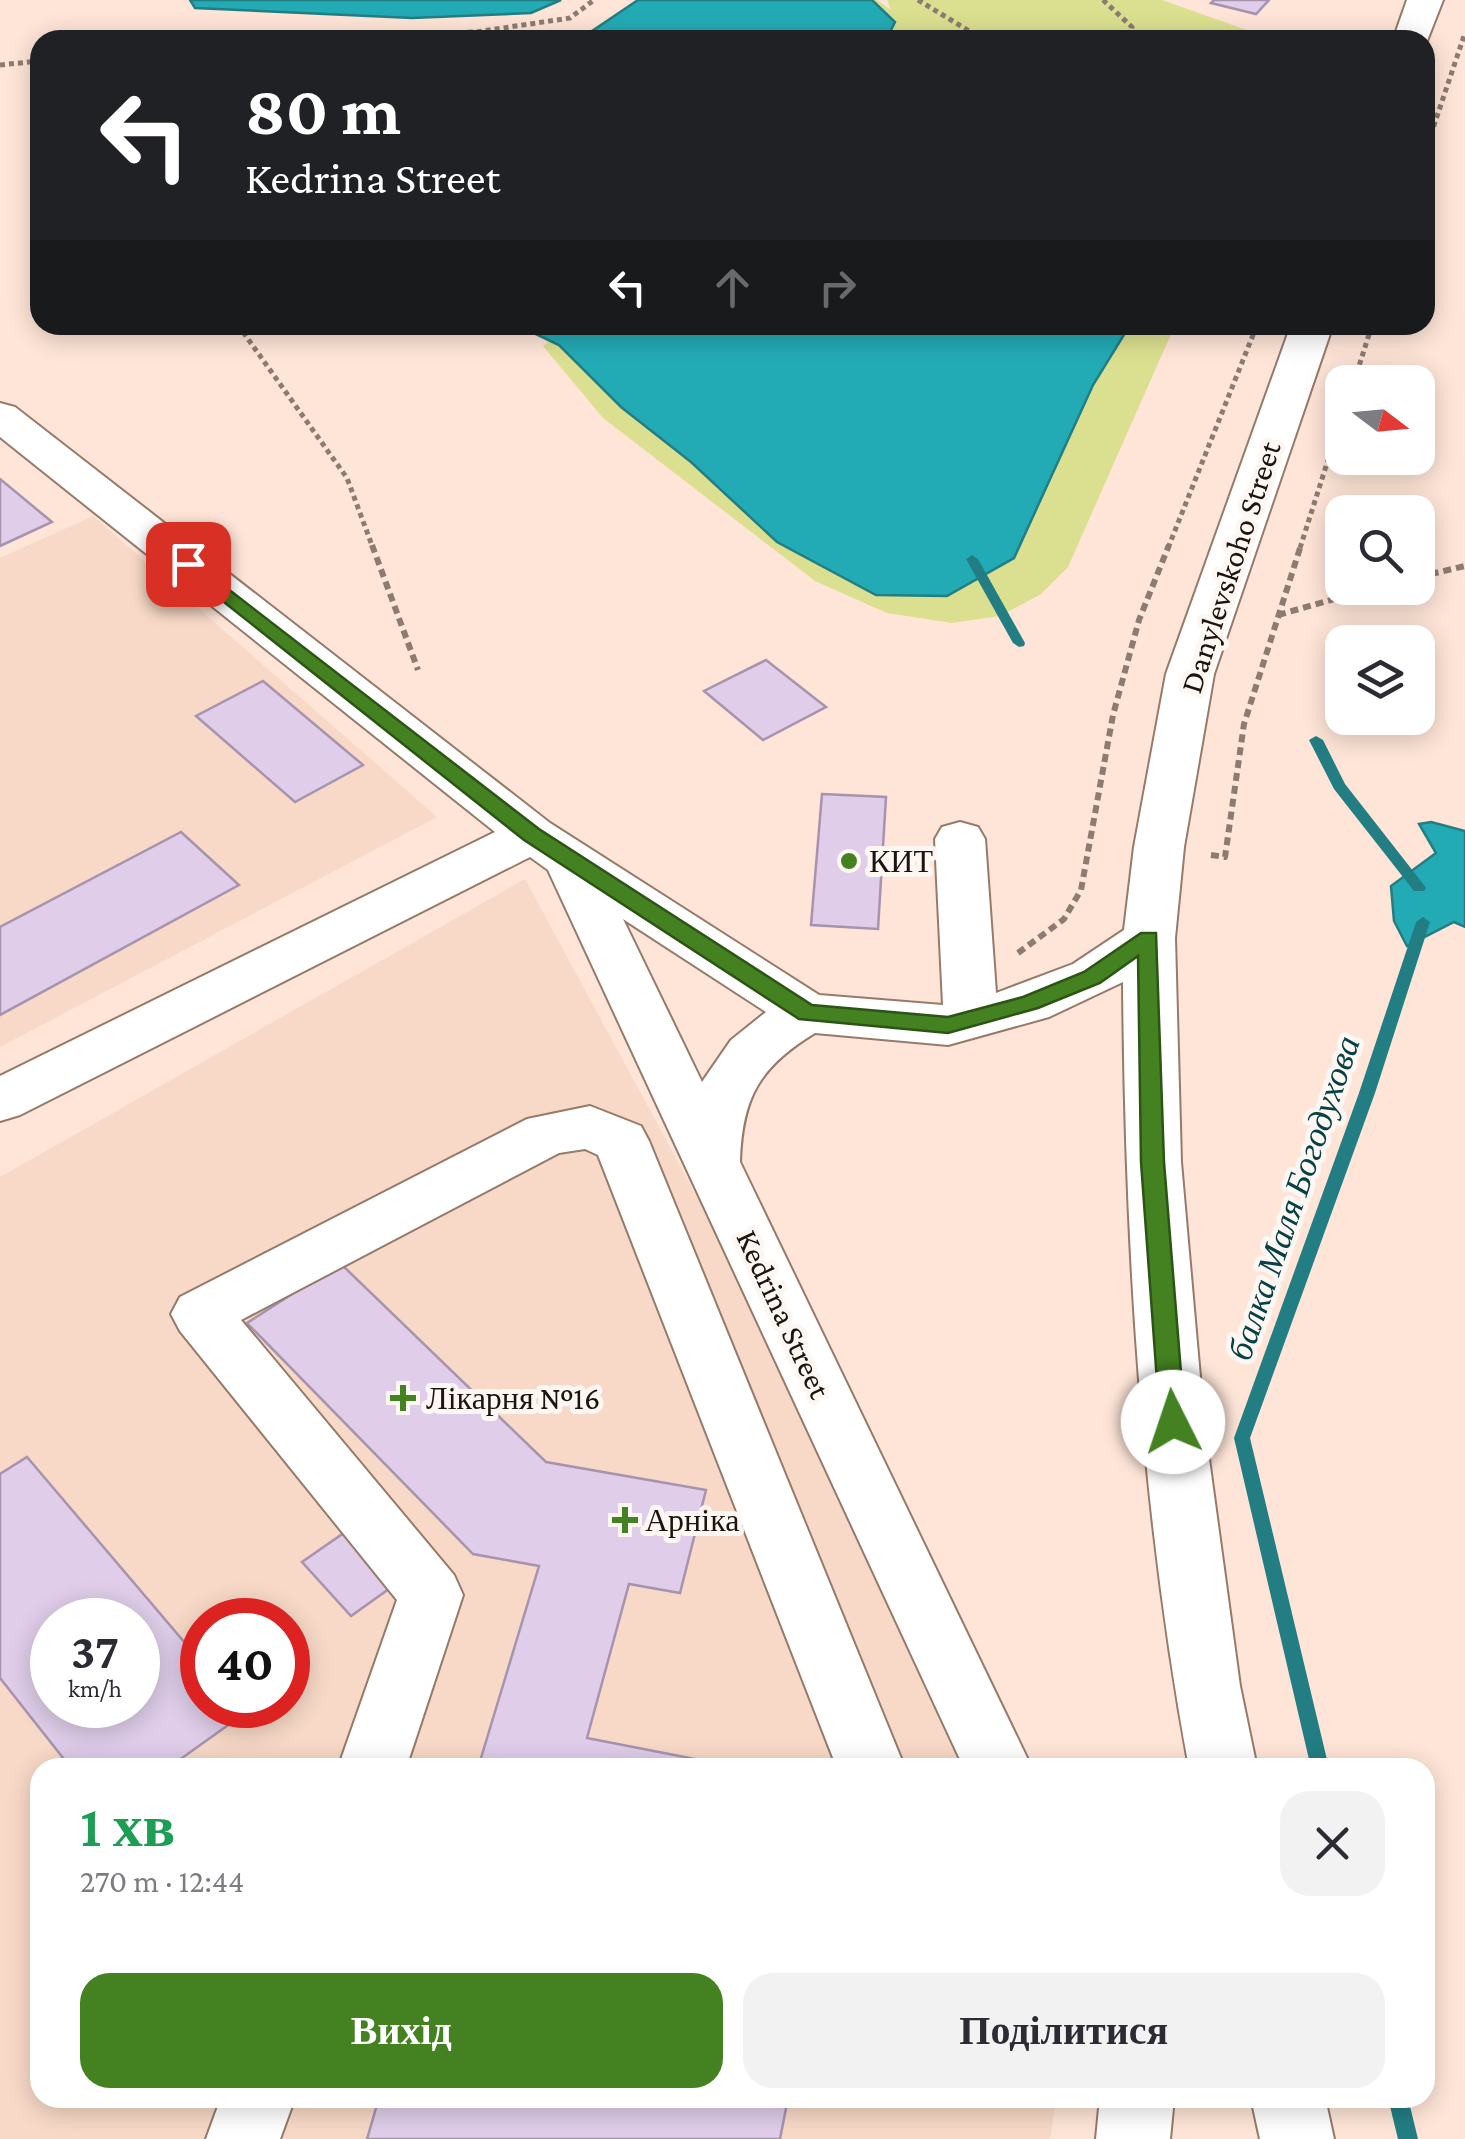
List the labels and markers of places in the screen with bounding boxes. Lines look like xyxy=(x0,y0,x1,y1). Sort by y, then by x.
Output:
pin xyxy=(146,522,231,607)
place label: КИТ xyxy=(869,843,933,879)
marker: КИТ xyxy=(838,850,860,872)
place label: Лікарня №16 xyxy=(426,1380,600,1416)
marker: Лікарня №16 xyxy=(390,1385,416,1411)
place label: Арніка xyxy=(645,1502,739,1538)
marker: Арніка xyxy=(614,1509,636,1531)

